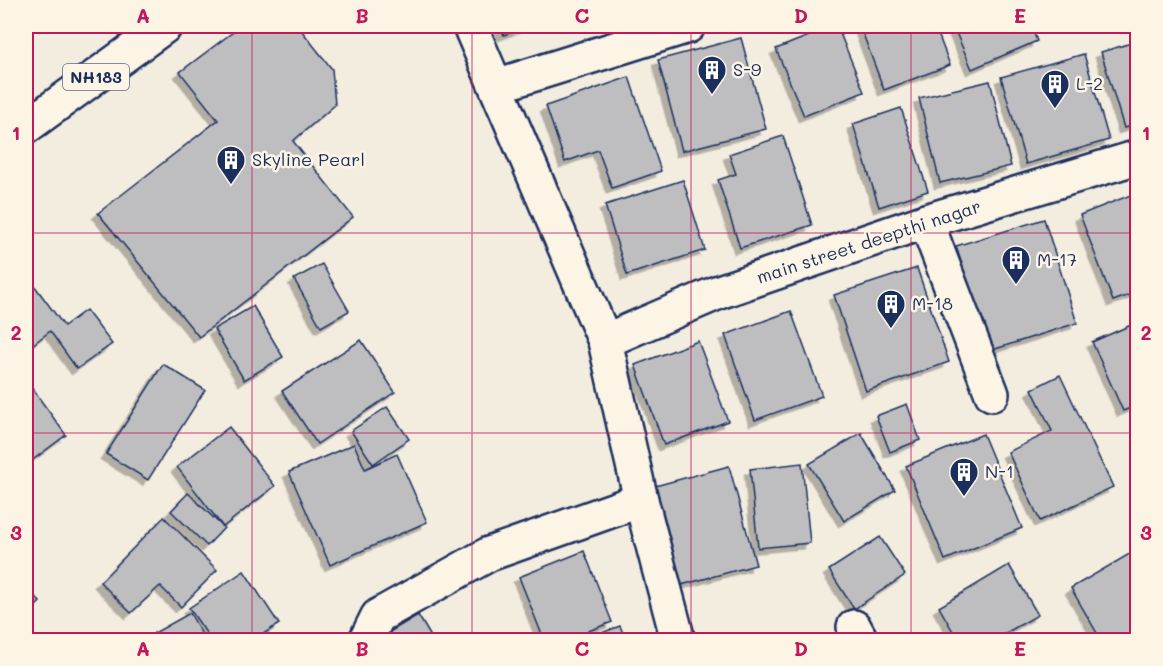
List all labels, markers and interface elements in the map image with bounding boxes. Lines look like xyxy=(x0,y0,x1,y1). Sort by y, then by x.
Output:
text: A xyxy=(136,2,150,28)
text: B xyxy=(355,2,369,28)
text: C xyxy=(575,2,590,28)
text: D xyxy=(794,2,808,28)
text: E xyxy=(1014,2,1026,28)
building icon: S-9 xyxy=(696,54,728,96)
place label: S-9 xyxy=(733,57,762,81)
road number: NH183 xyxy=(63,64,129,90)
building icon: L-2 xyxy=(1039,68,1071,110)
place label: L-2 xyxy=(1076,71,1103,95)
text: 1 xyxy=(12,119,20,145)
text: 1 xyxy=(1142,119,1150,145)
building icon: Skyline Pearl xyxy=(215,144,247,186)
place label: Skyline Pearl xyxy=(252,147,365,171)
street label: main street deepthi nagar xyxy=(753,193,984,289)
building icon: M-17 xyxy=(1000,244,1032,286)
place label: M-17 xyxy=(1037,247,1077,271)
building icon: M-18 xyxy=(875,288,907,330)
place label: M-18 xyxy=(912,291,953,315)
text: 2 xyxy=(10,319,22,345)
text: 2 xyxy=(1140,319,1152,345)
building icon: N-1 xyxy=(948,456,980,498)
place label: N-1 xyxy=(985,459,1014,483)
text: 3 xyxy=(10,519,22,545)
text: 3 xyxy=(1140,519,1152,545)
text: A xyxy=(136,635,150,661)
text: B xyxy=(355,635,369,661)
text: C xyxy=(575,635,590,661)
text: D xyxy=(794,635,808,661)
text: E xyxy=(1014,635,1026,661)

